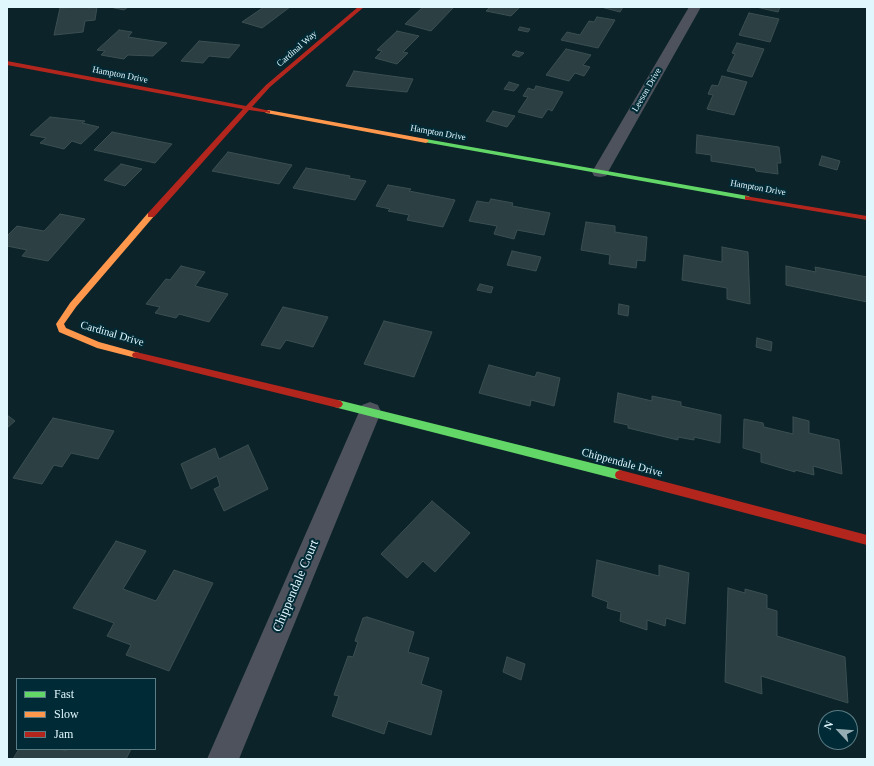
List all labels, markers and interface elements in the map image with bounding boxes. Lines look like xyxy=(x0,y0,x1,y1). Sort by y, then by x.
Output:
street label: Cardinal Way xyxy=(275,29,319,69)
street label: Hampton Drive xyxy=(91,64,149,86)
street label: Leeson Drive xyxy=(630,66,664,114)
street label: Hampton Drive xyxy=(409,123,467,143)
street label: Hampton Drive xyxy=(729,178,787,198)
street label: Cardinal Drive xyxy=(79,319,145,349)
street label: Chippendale Drive xyxy=(580,446,664,480)
street label: Chippendale Court xyxy=(270,538,322,634)
legend xyxy=(16,678,156,750)
text: Fast xyxy=(54,687,74,701)
text: Slow xyxy=(54,707,79,721)
north arrow xyxy=(818,710,858,750)
text: N xyxy=(821,719,835,731)
text: Jam xyxy=(54,727,73,741)

